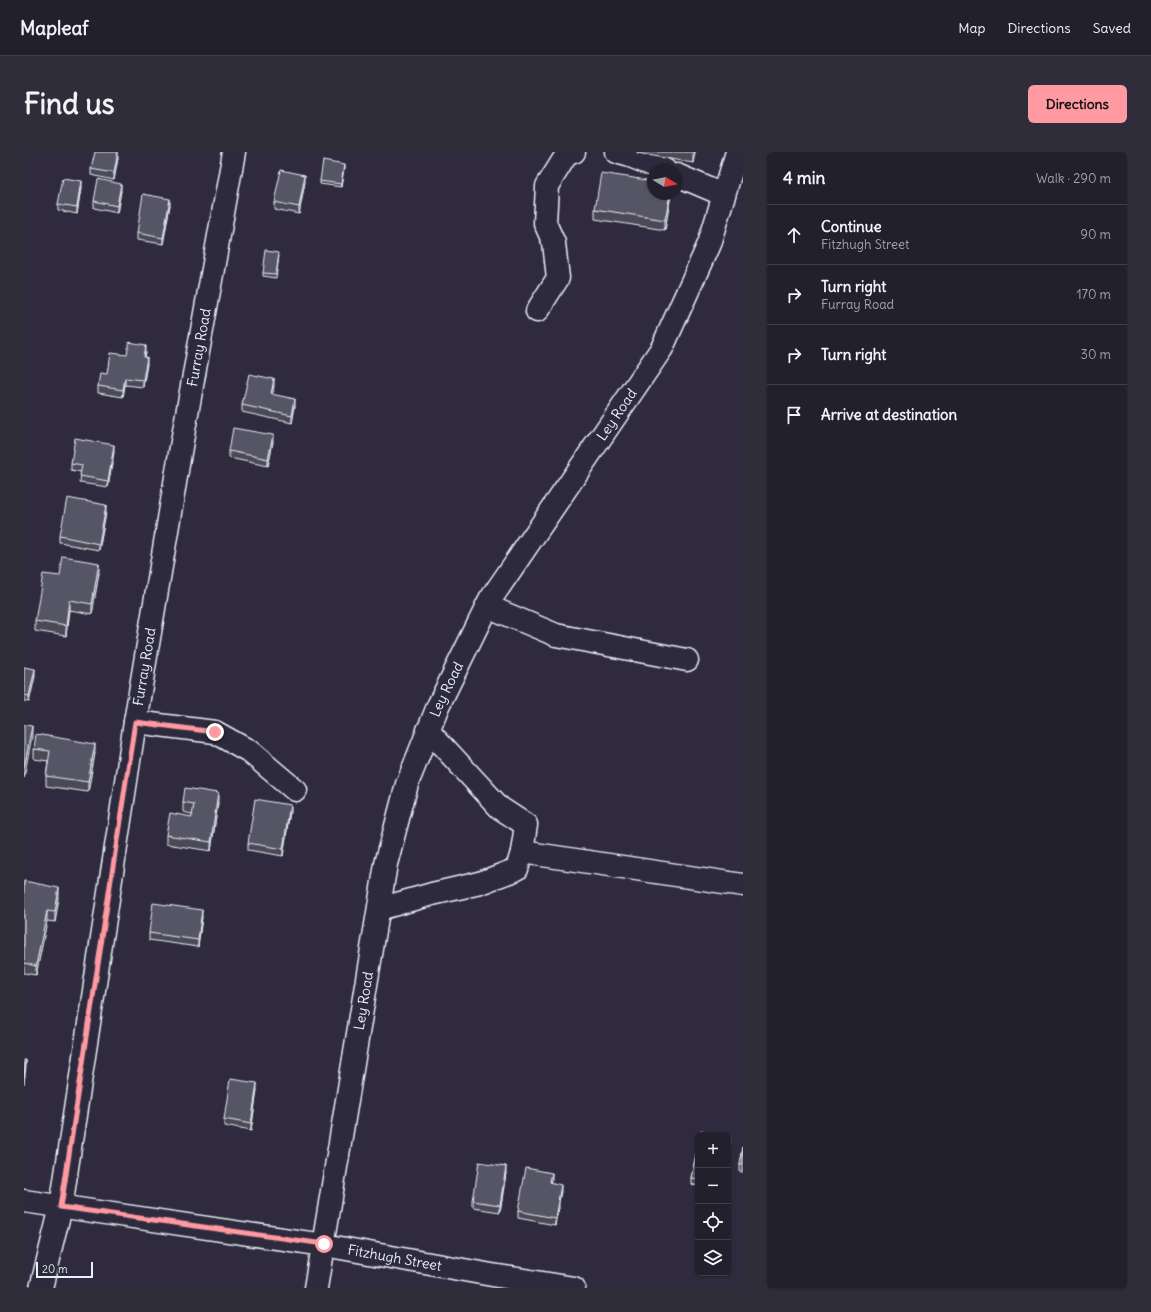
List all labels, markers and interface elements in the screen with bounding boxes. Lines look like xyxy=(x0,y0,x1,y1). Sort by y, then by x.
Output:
text: Mapleaf xyxy=(20,16,89,40)
text: Map xyxy=(958,19,985,37)
text: Directions xyxy=(1007,19,1071,37)
text: Saved xyxy=(1093,19,1131,37)
button: Directions xyxy=(1028,85,1127,123)
text: Find us xyxy=(24,86,115,122)
north arrow xyxy=(647,164,683,200)
text: 4 min xyxy=(783,167,825,189)
text: Walk · 290 m xyxy=(1036,170,1111,187)
text: Continue xyxy=(821,217,882,236)
icon: ahead xyxy=(783,224,805,246)
text: 90 m xyxy=(1080,226,1111,243)
text: Fitzhugh Street xyxy=(821,236,909,253)
text: Turn right xyxy=(821,277,886,296)
icon: right xyxy=(783,284,805,306)
text: 170 m xyxy=(1076,286,1111,303)
text: Furray Road xyxy=(821,296,894,313)
street label: Furray Road xyxy=(183,307,215,388)
icon: right xyxy=(783,344,805,366)
text: Turn right xyxy=(821,345,886,364)
text: 30 m xyxy=(1081,346,1111,363)
street label: Ley Road xyxy=(593,385,641,444)
icon: arrive xyxy=(783,404,805,426)
text: Arrive at destination xyxy=(821,405,957,424)
street label: Furray Road xyxy=(129,626,160,707)
street label: Ley Road xyxy=(426,659,467,719)
route end xyxy=(206,723,224,741)
street label: Ley Road xyxy=(350,970,377,1031)
map controls xyxy=(695,1132,731,1276)
button: + xyxy=(695,1132,731,1168)
button: − xyxy=(695,1168,731,1204)
button: locate xyxy=(695,1204,731,1240)
route start xyxy=(315,1235,333,1253)
street label: Fitzhugh Street xyxy=(346,1240,443,1275)
button: layers xyxy=(695,1240,731,1276)
scale bar xyxy=(36,1260,93,1279)
text: 20 m xyxy=(42,1262,68,1276)

